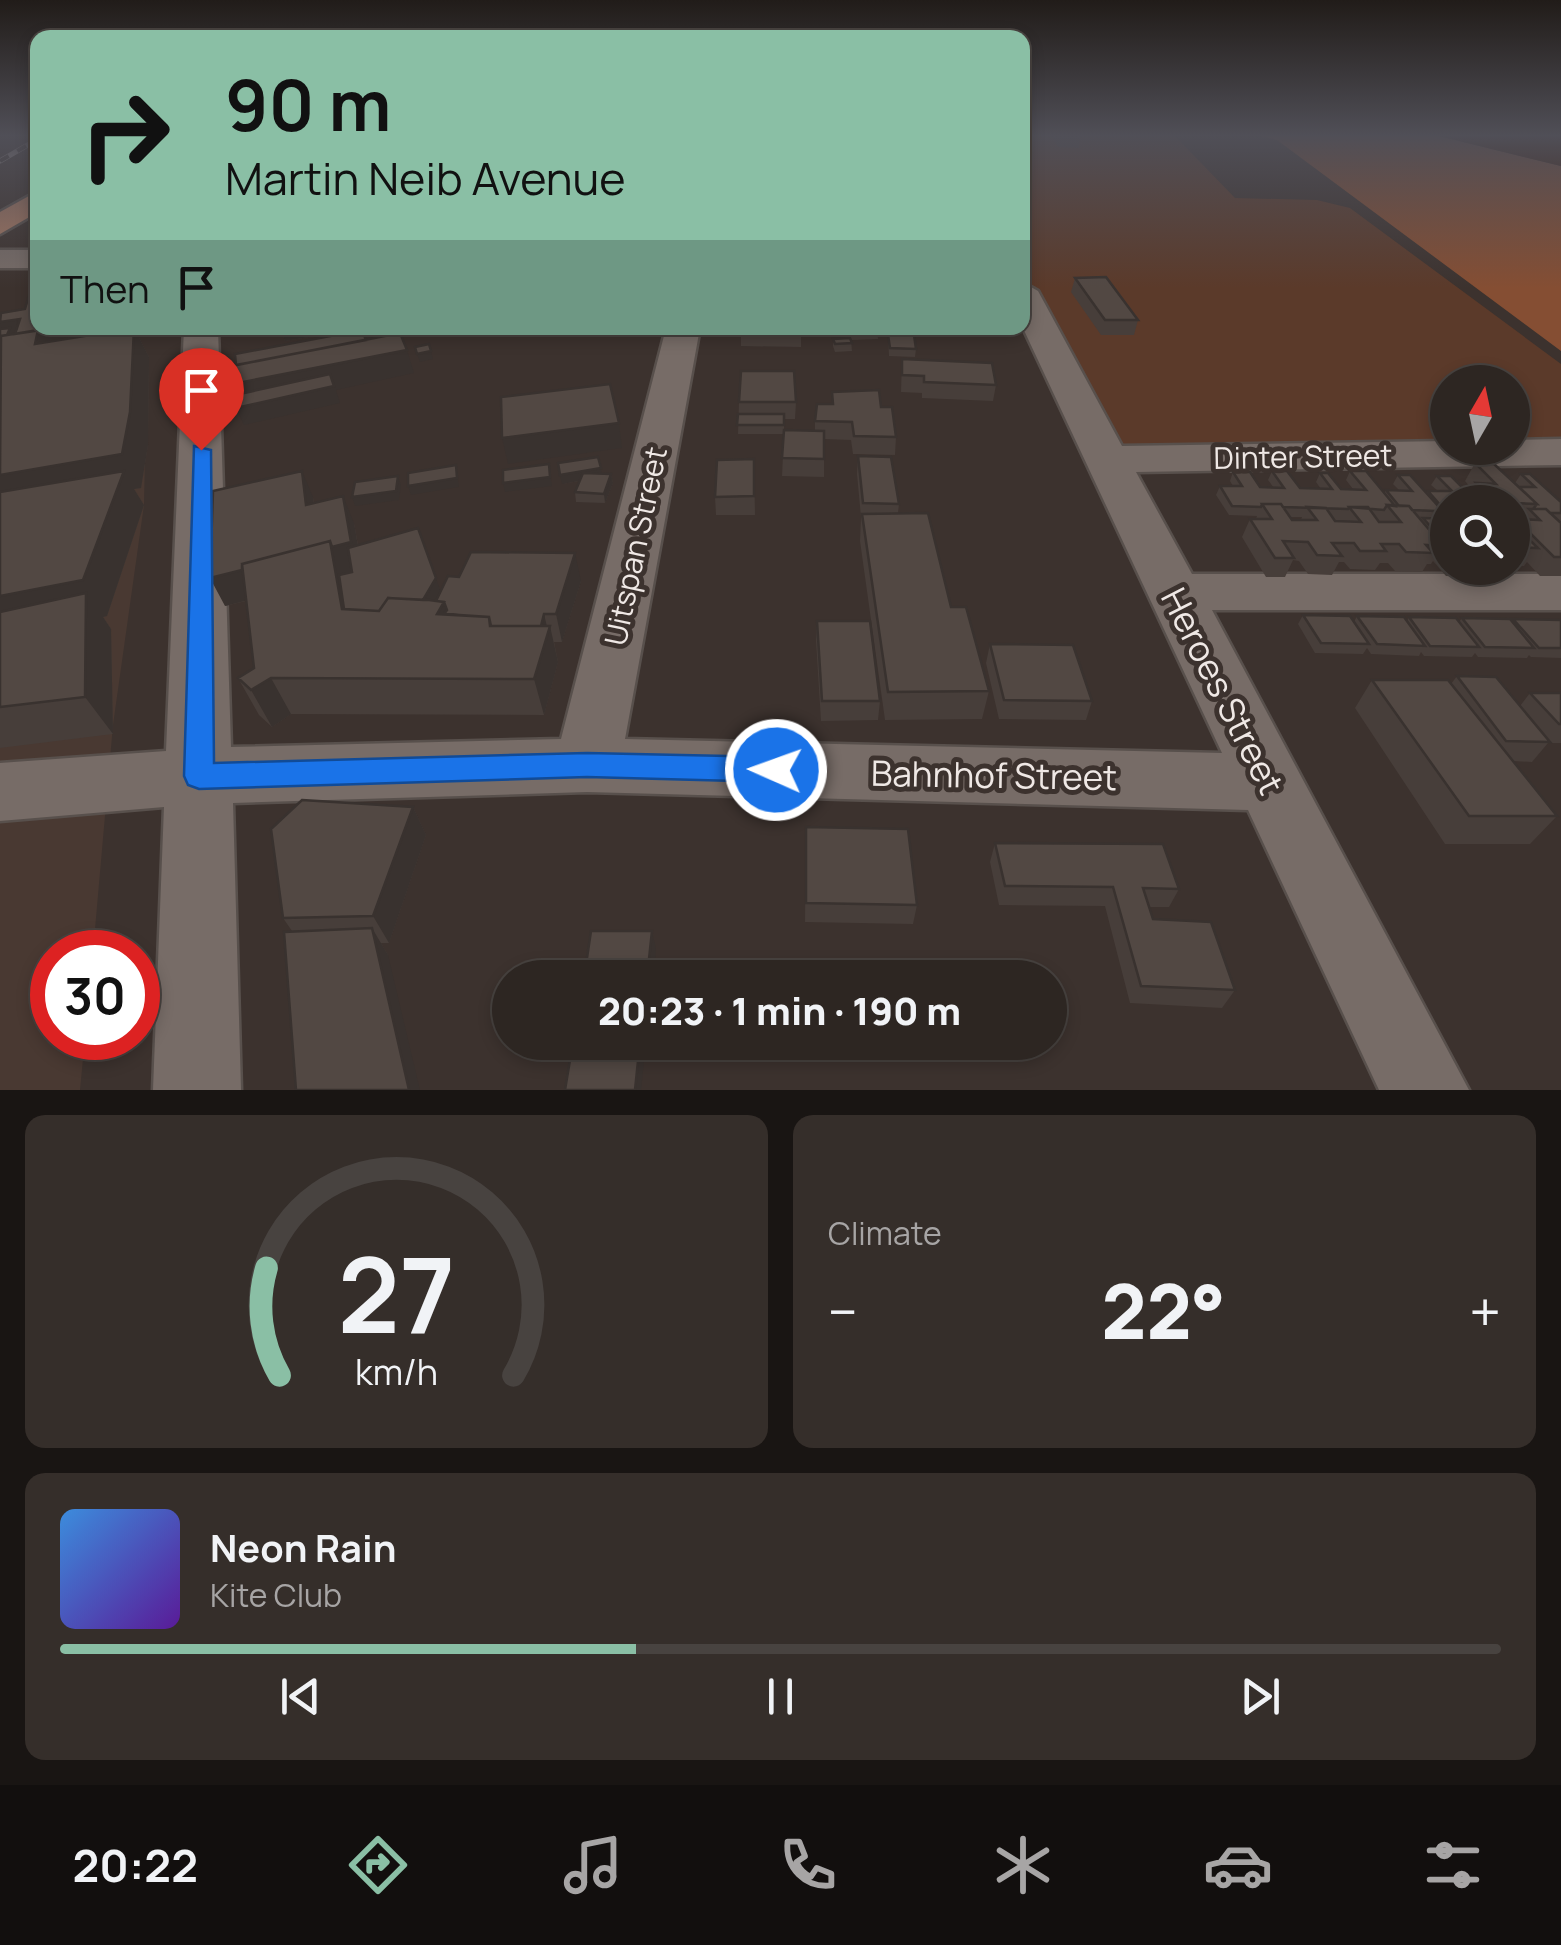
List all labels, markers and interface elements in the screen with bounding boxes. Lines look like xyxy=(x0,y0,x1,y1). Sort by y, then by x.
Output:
text: 90 m xyxy=(225,56,392,152)
icon: right xyxy=(60,70,190,200)
text: Martin Neib Avenue xyxy=(225,147,626,209)
icon: arrive xyxy=(169,260,224,315)
text: Then xyxy=(60,262,149,314)
pin xyxy=(159,348,244,451)
icon: arrive xyxy=(174,363,229,418)
north arrow xyxy=(1430,365,1530,465)
map controls xyxy=(1430,365,1530,585)
street label: Dinter Street xyxy=(1213,434,1393,478)
street label: Uitspan Street xyxy=(594,443,676,649)
button: search xyxy=(1430,485,1530,585)
street label: Heroes Street xyxy=(1150,579,1296,803)
position arrow xyxy=(724,718,828,822)
street label: Bahnhof Street xyxy=(871,749,1117,801)
speed limit sign: 30 xyxy=(30,930,160,1060)
text: 20:23 · 1 min · 190 m xyxy=(598,984,961,1036)
text: Climate xyxy=(828,1211,942,1255)
text: 27 xyxy=(338,1222,455,1364)
text: 22° xyxy=(1101,1259,1226,1362)
text: − xyxy=(828,1273,858,1349)
text: + xyxy=(1469,1273,1501,1349)
text: km/h xyxy=(355,1347,438,1396)
text: Neon Rain xyxy=(210,1521,396,1573)
text: Kite Club xyxy=(210,1573,342,1617)
icon: previous xyxy=(273,1669,328,1724)
icon: pause xyxy=(753,1669,808,1724)
icon: next xyxy=(1233,1669,1288,1724)
icon: directions xyxy=(343,1830,413,1900)
icon: music xyxy=(558,1830,628,1900)
icon: phone xyxy=(773,1830,843,1900)
icon: climate xyxy=(988,1830,1058,1900)
icon: car xyxy=(1203,1830,1273,1900)
icon: filters xyxy=(1418,1830,1488,1900)
text: 20:22 xyxy=(73,1834,198,1896)

